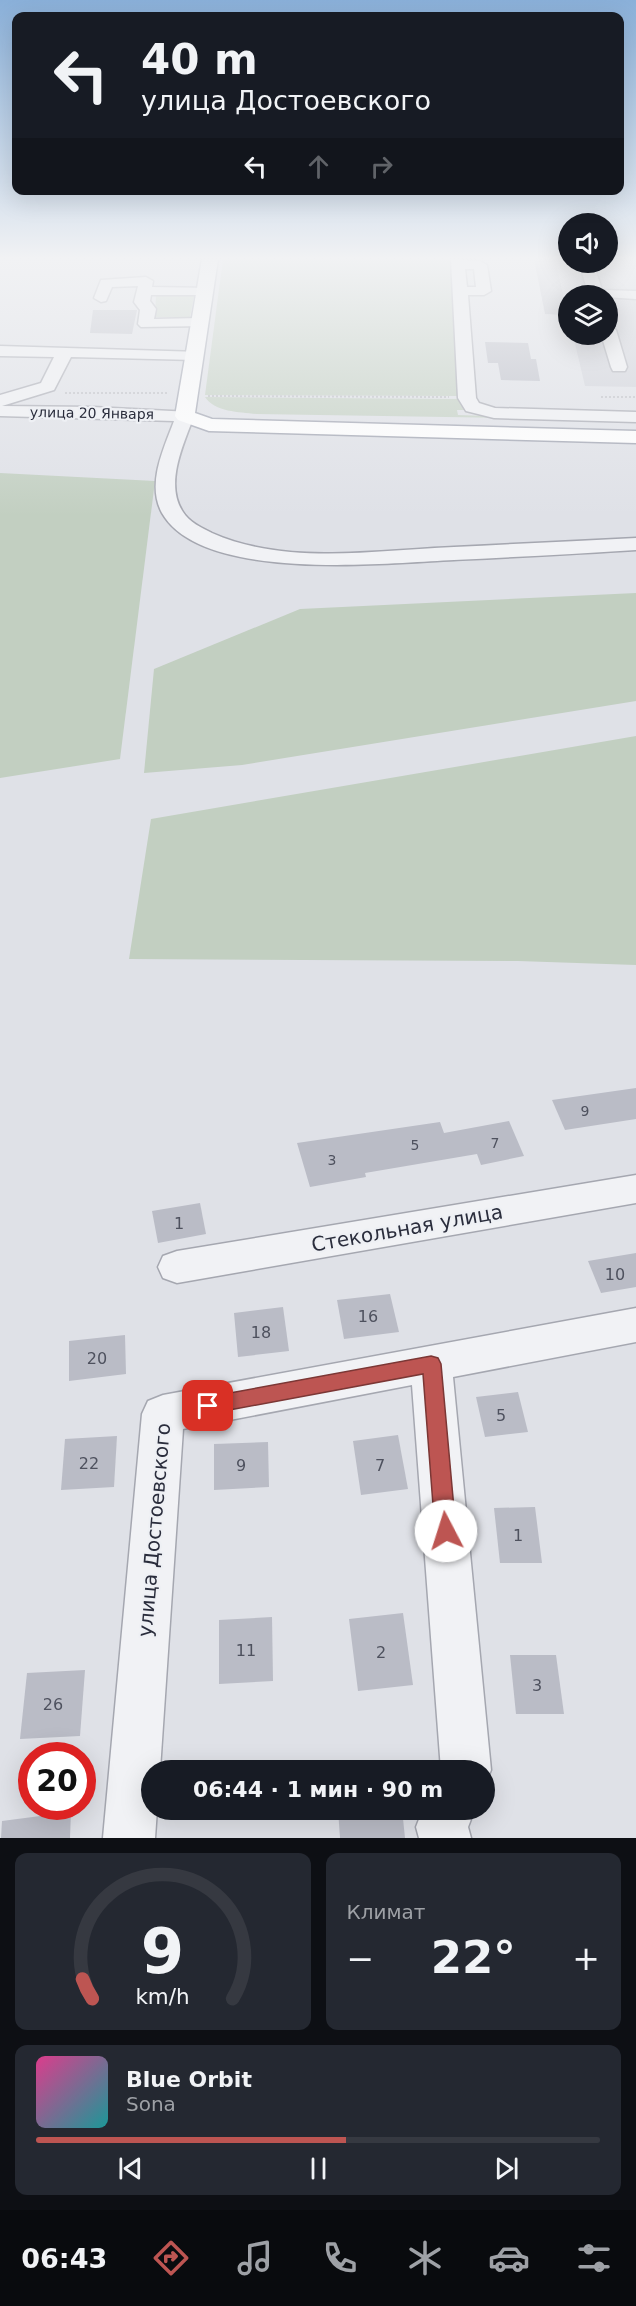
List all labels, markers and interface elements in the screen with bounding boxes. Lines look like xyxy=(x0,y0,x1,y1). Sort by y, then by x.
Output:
text: 40 m xyxy=(141,35,258,84)
icon: left xyxy=(42,36,120,114)
text: улица Достоевского xyxy=(141,85,431,116)
icon: left xyxy=(239,150,272,183)
icon: ahead xyxy=(302,150,335,183)
icon: right xyxy=(365,150,398,183)
map controls xyxy=(558,213,618,345)
button: sound xyxy=(558,213,618,273)
button: layers xyxy=(558,285,618,345)
street label: улица 20 Января xyxy=(30,404,154,422)
house number: 9 xyxy=(581,1103,589,1119)
house number: 7 xyxy=(491,1135,499,1151)
house number: 5 xyxy=(411,1137,419,1153)
house number: 3 xyxy=(328,1152,336,1168)
street label: Стекольная улица xyxy=(309,1199,505,1257)
house number: 1 xyxy=(174,1214,184,1233)
house number: 10 xyxy=(605,1265,625,1284)
house number: 16 xyxy=(358,1307,378,1326)
house number: 18 xyxy=(251,1323,271,1342)
house number: 20 xyxy=(87,1349,107,1368)
pin xyxy=(182,1380,233,1431)
icon: arrive xyxy=(191,1389,224,1422)
house number: 5 xyxy=(496,1406,506,1425)
street label: улица Достоевского xyxy=(133,1422,175,1638)
house number: 22 xyxy=(79,1454,99,1473)
house number: 9 xyxy=(236,1456,246,1475)
house number: 7 xyxy=(375,1456,385,1475)
position arrow xyxy=(414,1499,478,1563)
house number: 1 xyxy=(513,1526,523,1545)
house number: 11 xyxy=(236,1641,256,1660)
house number: 2 xyxy=(376,1643,386,1662)
house number: 3 xyxy=(532,1676,542,1695)
house number: 26 xyxy=(43,1695,63,1714)
speed limit sign: 20 xyxy=(18,1742,96,1820)
text: 06:44 · 1 мин · 90 m xyxy=(193,1777,443,1802)
text: Климат xyxy=(347,1900,425,1924)
text: 9 xyxy=(141,1915,184,1988)
text: 22° xyxy=(431,1931,516,1984)
text: − xyxy=(347,1939,374,1978)
text: + xyxy=(572,1939,600,1978)
text: km/h xyxy=(136,1984,190,2009)
text: Blue Orbit xyxy=(126,2067,252,2092)
text: Sona xyxy=(126,2092,176,2116)
icon: previous xyxy=(114,2152,147,2185)
icon: pause xyxy=(302,2152,335,2185)
icon: next xyxy=(490,2152,523,2185)
icon: directions xyxy=(150,2237,192,2279)
icon: music xyxy=(234,2237,276,2279)
icon: phone xyxy=(319,2237,361,2279)
icon: climate xyxy=(404,2237,446,2279)
icon: car xyxy=(488,2237,530,2279)
icon: filters xyxy=(573,2237,615,2279)
text: 06:43 xyxy=(21,2243,107,2274)

